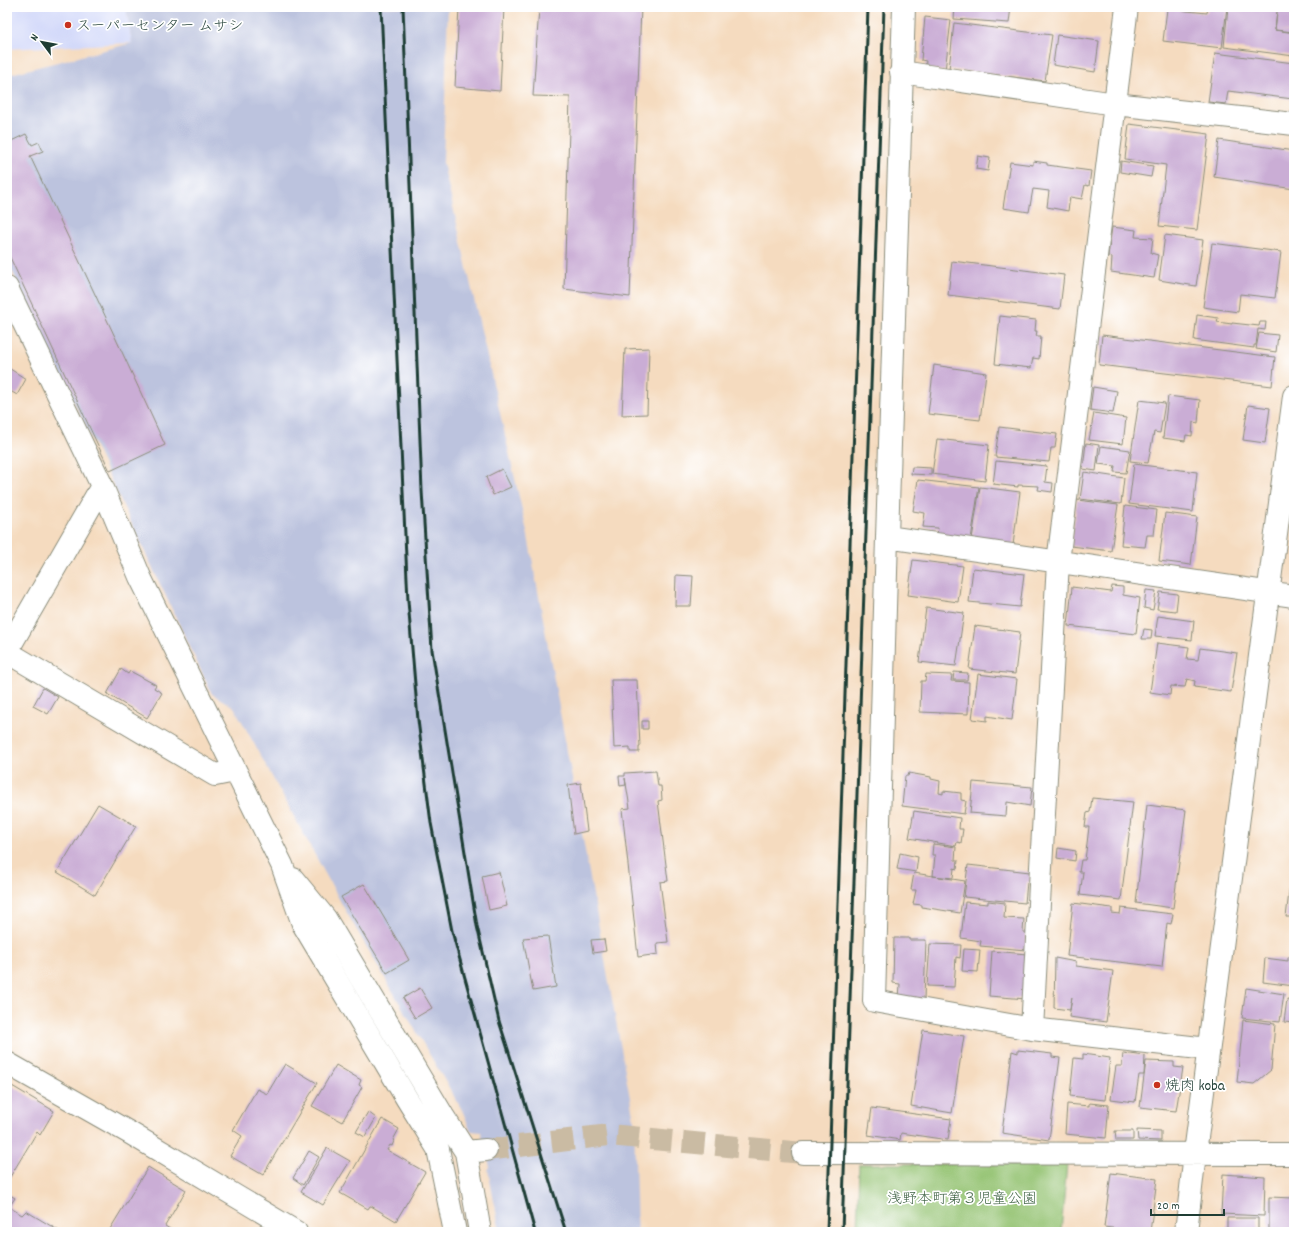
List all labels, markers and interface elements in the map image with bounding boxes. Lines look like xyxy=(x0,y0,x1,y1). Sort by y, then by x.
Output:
place label: スーパーセンター ムサシ xyxy=(76,16,243,38)
marker: スーパーセンター ムサシ xyxy=(63,20,73,30)
north arrow xyxy=(22,22,62,62)
text: N xyxy=(27,31,44,44)
place label: 焼肉 koba xyxy=(1165,1076,1226,1098)
marker: 焼肉 koba xyxy=(1152,1080,1162,1090)
park label: 浅野本町第３児童公園 xyxy=(887,1189,1037,1211)
scale bar xyxy=(1151,1191,1224,1217)
text: 20 m xyxy=(1157,1198,1180,1215)

